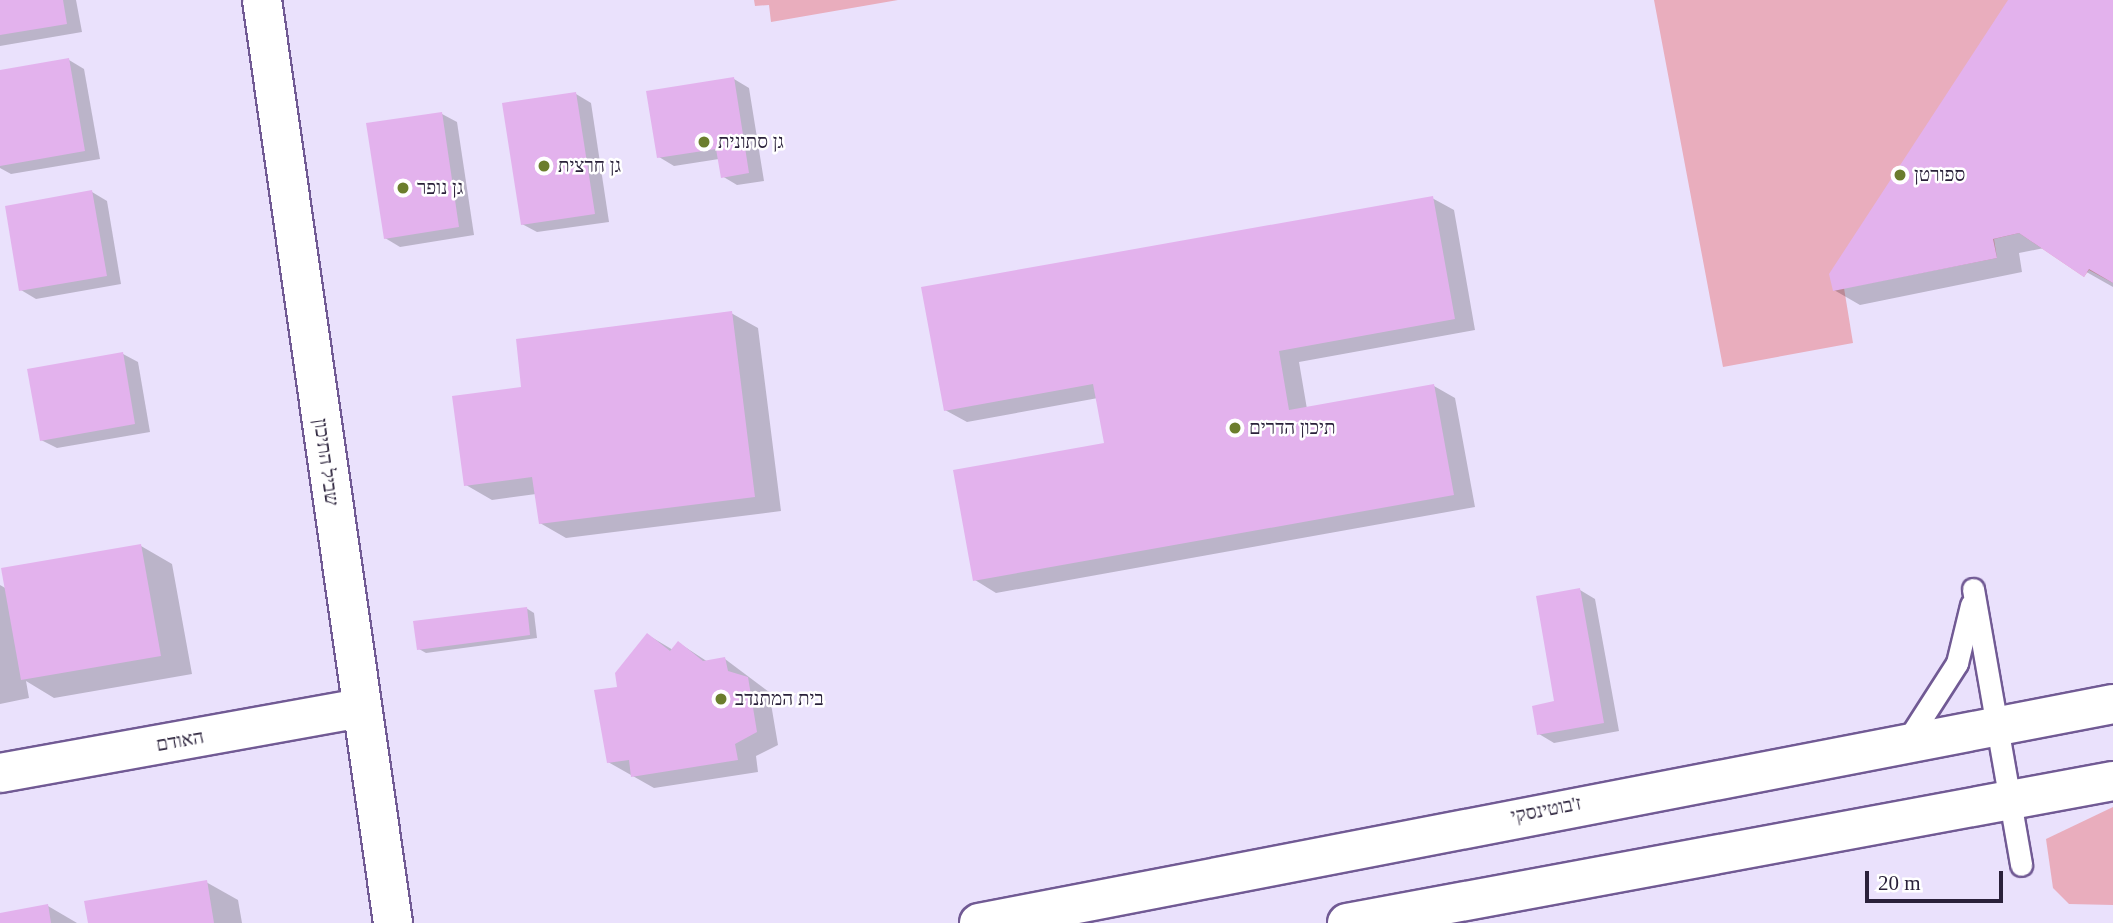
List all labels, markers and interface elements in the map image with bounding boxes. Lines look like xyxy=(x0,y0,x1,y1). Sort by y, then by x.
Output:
place label: גן סתונית xyxy=(718,131,784,153)
marker: גן סתונית xyxy=(696,134,712,150)
place label: גן חרצית xyxy=(558,155,621,177)
marker: גן חרצית xyxy=(536,158,552,174)
place label: ספורטן xyxy=(1914,164,1965,186)
marker: ספורטן xyxy=(1892,167,1908,183)
place label: גן נופר xyxy=(417,177,463,199)
marker: גן נופר xyxy=(395,180,411,196)
street label: שביל התיכון xyxy=(309,417,343,507)
place label: תיכון הדרים xyxy=(1249,417,1336,439)
marker: תיכון הדרים xyxy=(1227,420,1243,436)
place label: בית המתנדב xyxy=(735,688,824,710)
marker: בית המתנדב xyxy=(713,691,729,707)
street label: האודם xyxy=(154,726,206,756)
street label: ז'בוטינסקי xyxy=(1509,792,1583,828)
scale bar xyxy=(1868,856,2006,900)
text: 20 m xyxy=(1878,871,1921,895)

